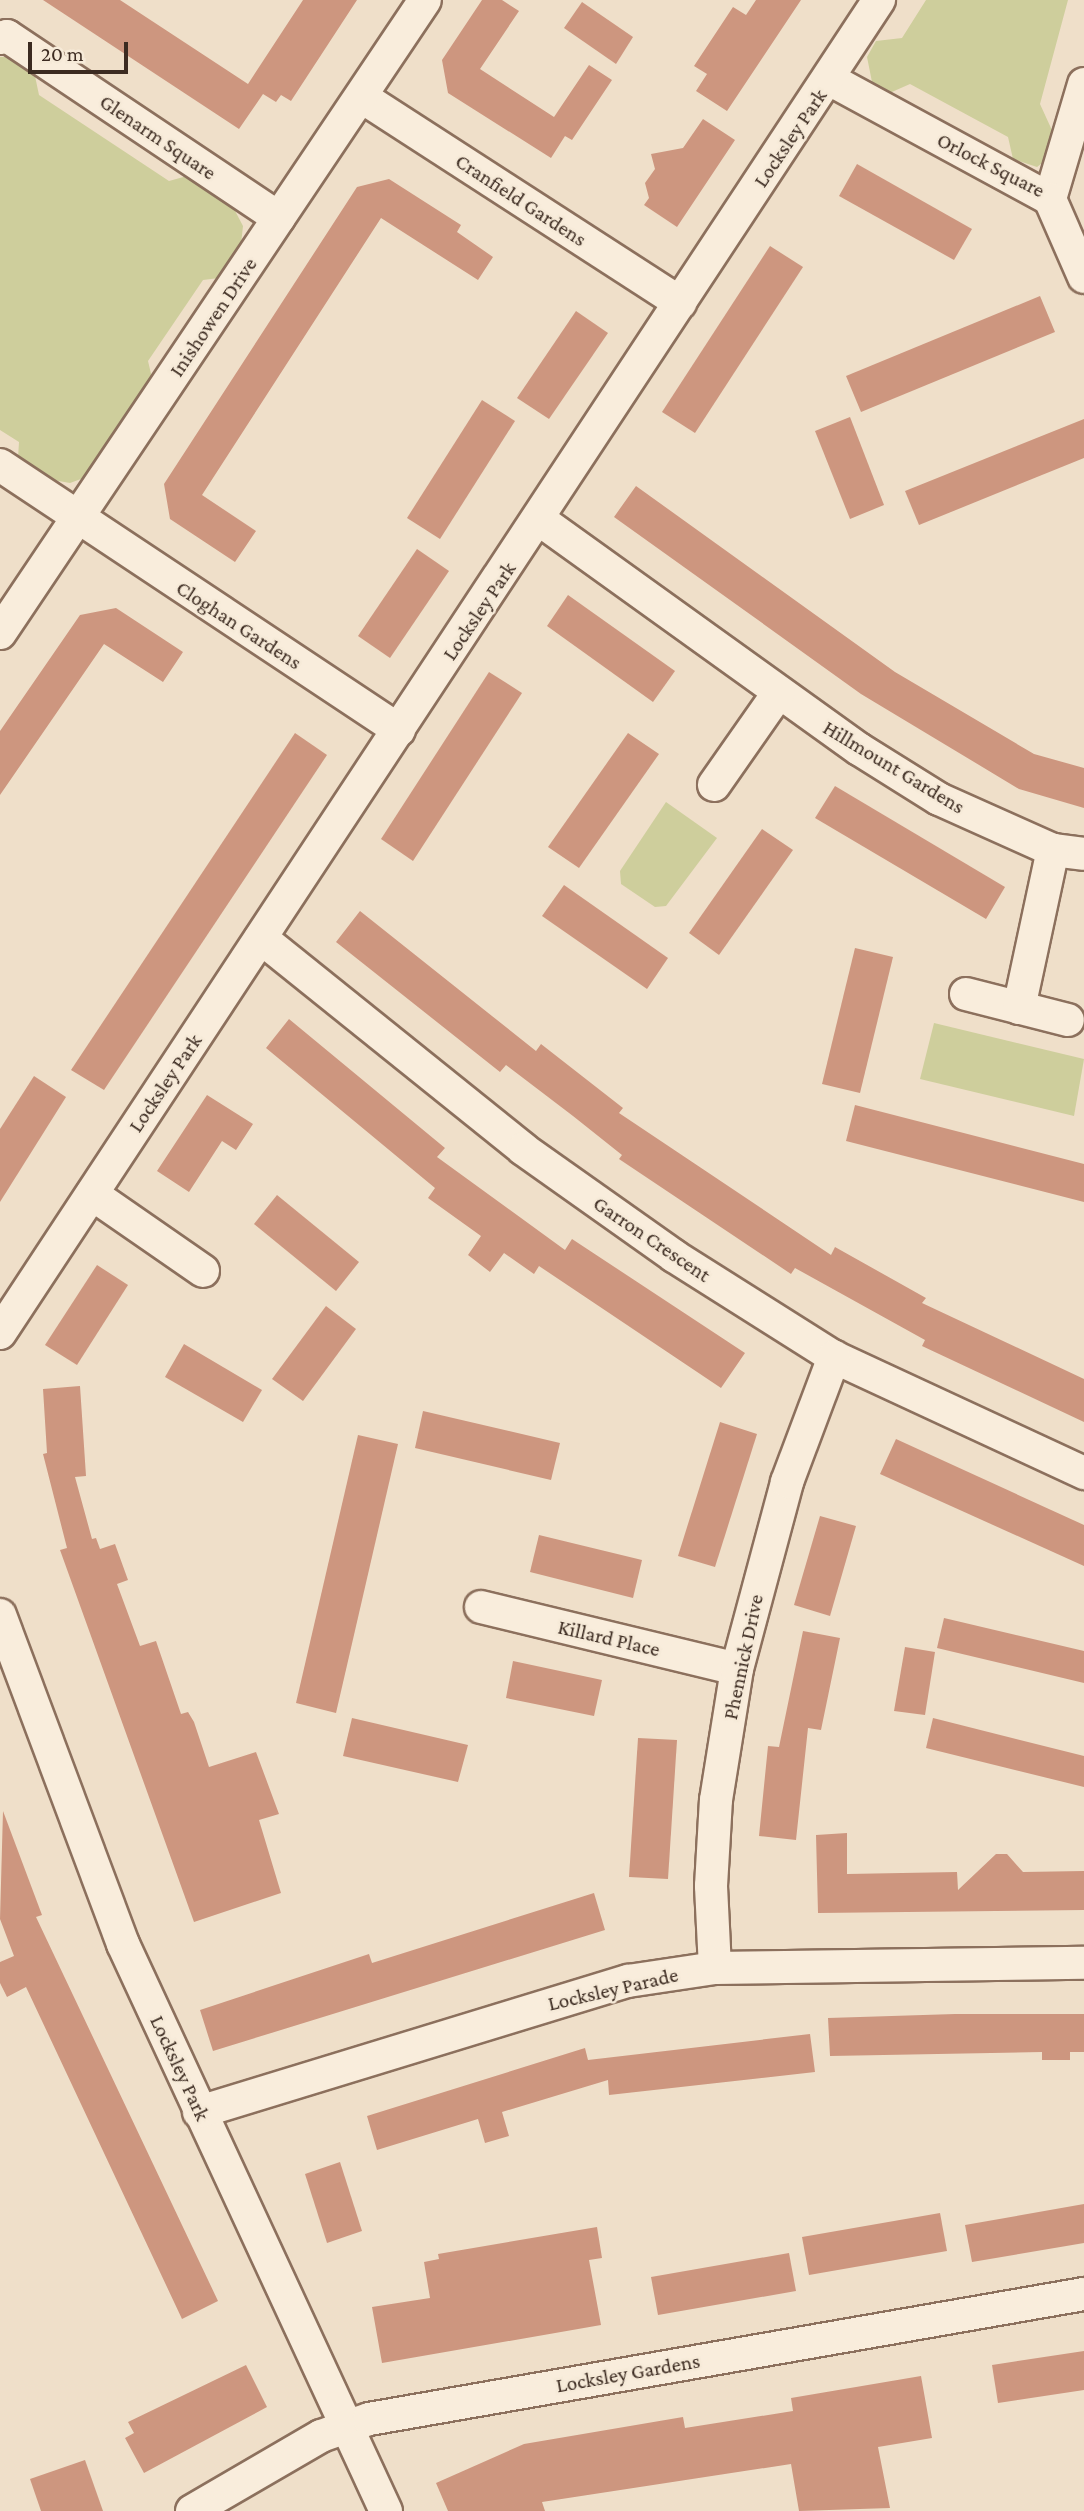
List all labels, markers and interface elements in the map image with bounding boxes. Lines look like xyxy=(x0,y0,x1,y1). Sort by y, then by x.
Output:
scale bar xyxy=(32,28,131,72)
text: 20 m xyxy=(41,42,84,66)
street label: Locksley Park xyxy=(748,84,832,192)
street label: Glenarm Square xyxy=(95,89,221,185)
street label: Orlock Square xyxy=(933,127,1049,203)
street label: Cranfield Gardens xyxy=(451,148,591,252)
street label: Inishowen Drive xyxy=(164,253,262,381)
street label: Locksley Park xyxy=(437,557,521,665)
street label: Cloghan Gardens xyxy=(172,575,306,675)
street label: Hillmount Gardens xyxy=(819,715,969,819)
street label: Locksley Park xyxy=(123,1029,207,1137)
street label: Garron Crescent xyxy=(589,1191,715,1287)
street label: Phennick Drive xyxy=(717,1592,769,1722)
street label: Killard Place xyxy=(556,1614,662,1662)
street label: Locksley Parade xyxy=(545,1962,681,2016)
street label: Locksley Park xyxy=(145,2011,215,2125)
street label: Locksley Gardens xyxy=(554,2348,702,2398)

